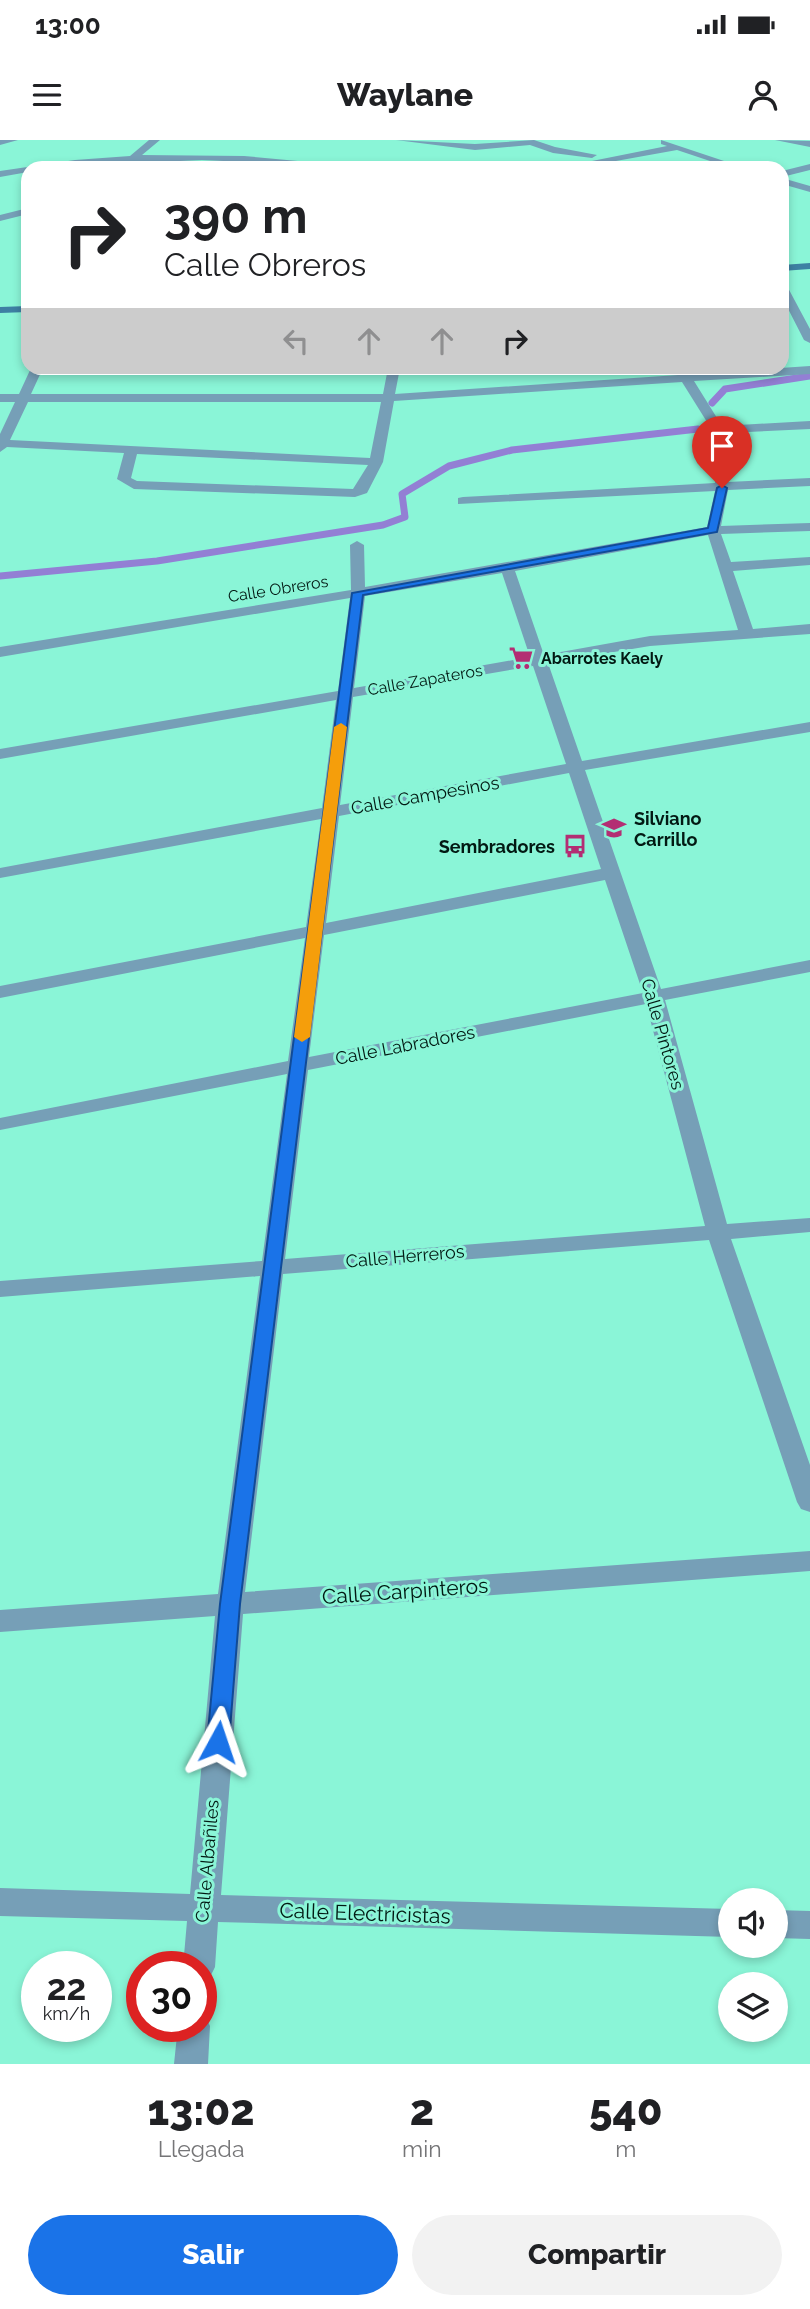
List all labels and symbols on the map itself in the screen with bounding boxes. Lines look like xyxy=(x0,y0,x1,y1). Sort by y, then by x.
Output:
pin xyxy=(692,416,752,488)
street label: Calle Obreros xyxy=(227,572,330,606)
supermarket icon: Abarrotes Kaely xyxy=(507,644,535,672)
place label: Abarrotes Kaely xyxy=(541,649,663,668)
street label: Calle Zapateros xyxy=(366,660,484,699)
street label: Calle Campesinos xyxy=(349,772,501,818)
place label: Silviano Carrillo xyxy=(634,808,702,850)
school or university icon: Silviano Carrillo xyxy=(600,814,628,842)
bus stop icon: Sembradores xyxy=(561,832,589,860)
place label: Sembradores xyxy=(439,836,555,857)
street label: Calle Pintores xyxy=(637,976,689,1092)
street label: Calle Labradores xyxy=(333,1021,477,1069)
street label: Calle Herreros xyxy=(345,1240,466,1272)
street label: Calle Carpinteros xyxy=(321,1573,489,1609)
position arrow xyxy=(181,1705,255,1779)
street label: Calle Albañiles xyxy=(191,1798,223,1923)
street label: Calle Electricistas xyxy=(279,1898,451,1928)
speed limit sign: 30 xyxy=(126,1951,217,2042)

